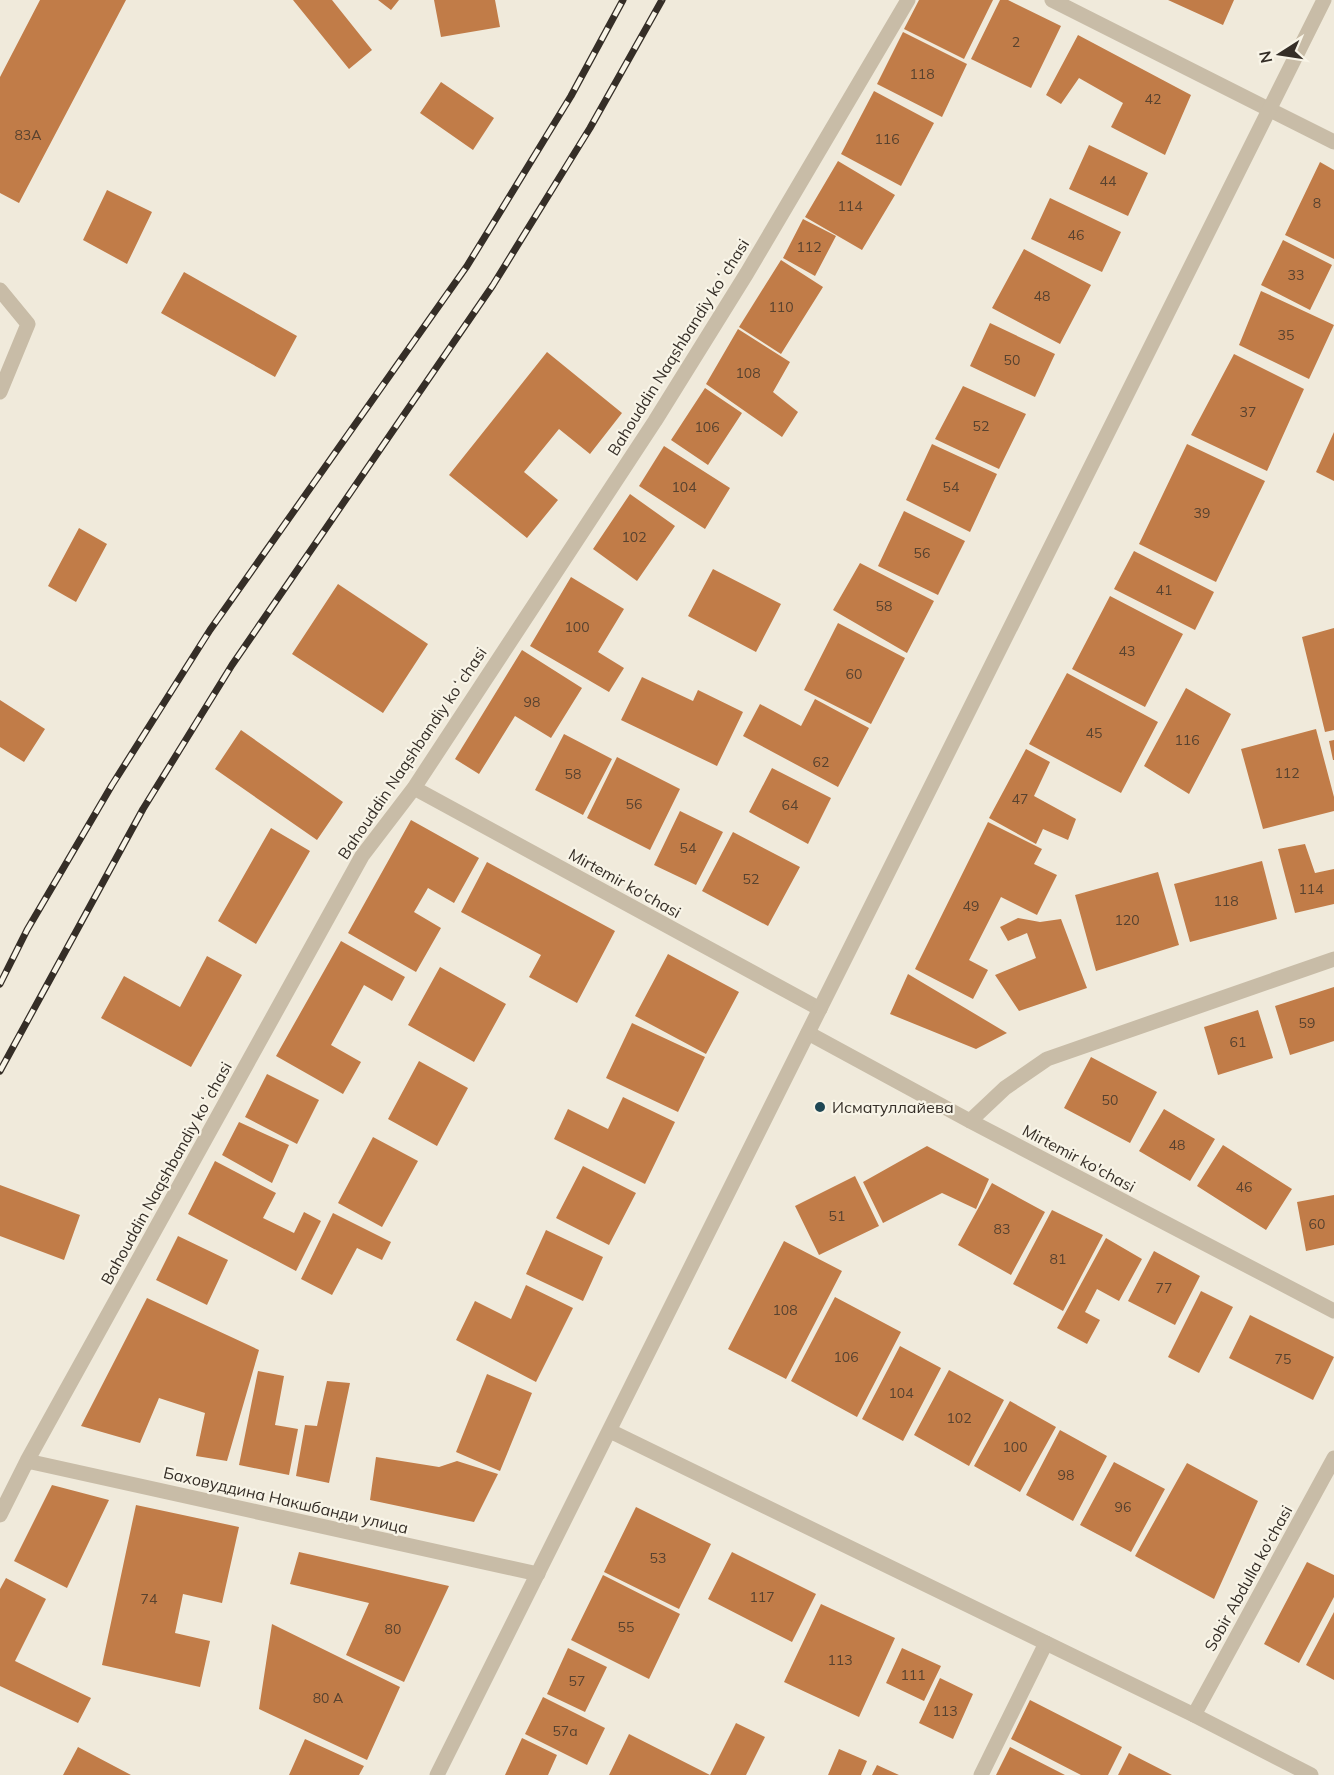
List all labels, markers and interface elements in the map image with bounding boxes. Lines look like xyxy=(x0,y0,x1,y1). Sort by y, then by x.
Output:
north arrow xyxy=(1250,24,1310,84)
house number: 2 xyxy=(1012,33,1020,51)
text: N xyxy=(1254,49,1276,65)
house number: 118 xyxy=(909,65,935,83)
house number: 42 xyxy=(1145,90,1161,108)
house number: 83A xyxy=(14,126,42,144)
house number: 116 xyxy=(874,130,900,148)
house number: 44 xyxy=(1100,172,1117,190)
house number: 8 xyxy=(1313,194,1321,212)
house number: 114 xyxy=(837,197,863,215)
house number: 46 xyxy=(1068,226,1084,244)
street label: Bahouddin Naqshbandiy koʻchasi xyxy=(603,235,753,459)
house number: 112 xyxy=(796,238,822,256)
house number: 33 xyxy=(1288,266,1304,284)
house number: 48 xyxy=(1034,287,1050,305)
house number: 110 xyxy=(768,298,794,316)
house number: 35 xyxy=(1278,326,1294,344)
house number: 50 xyxy=(1004,351,1020,369)
house number: 108 xyxy=(735,364,761,382)
house number: 37 xyxy=(1240,403,1256,421)
house number: 52 xyxy=(973,417,989,435)
house number: 106 xyxy=(694,418,720,436)
house number: 104 xyxy=(671,478,697,496)
house number: 54 xyxy=(943,478,960,496)
house number: 39 xyxy=(1194,504,1210,522)
house number: 102 xyxy=(621,528,647,546)
house number: 56 xyxy=(914,544,930,562)
house number: 41 xyxy=(1156,581,1172,599)
house number: 58 xyxy=(876,597,892,615)
house number: 100 xyxy=(564,618,590,636)
house number: 43 xyxy=(1119,642,1135,660)
street label: Bahouddin Naqshbandiy koʻchasi xyxy=(333,643,491,863)
house number: 60 xyxy=(846,665,862,683)
house number: 98 xyxy=(524,693,540,711)
house number: 45 xyxy=(1086,724,1102,742)
house number: 116 xyxy=(1174,731,1200,749)
house number: 62 xyxy=(813,753,829,771)
house number: 112 xyxy=(1274,764,1300,782)
house number: 58 xyxy=(565,765,581,783)
house number: 47 xyxy=(1012,790,1028,808)
house number: 56 xyxy=(626,795,642,813)
house number: 64 xyxy=(782,796,799,814)
house number: 54 xyxy=(680,839,697,857)
street label: Mirtemir ko'chasi xyxy=(565,844,685,922)
house number: 52 xyxy=(743,870,759,888)
house number: 114 xyxy=(1298,880,1324,898)
house number: 118 xyxy=(1213,892,1239,910)
house number: 49 xyxy=(963,897,979,915)
house number: 120 xyxy=(1114,911,1140,929)
house number: 59 xyxy=(1299,1014,1315,1032)
house number: 61 xyxy=(1230,1033,1246,1051)
street label: Bahouddin Naqshbandiy koʻchasi xyxy=(96,1058,236,1288)
house number: 50 xyxy=(1102,1091,1118,1109)
place label: Исматуллайева xyxy=(832,1097,954,1117)
marker: Исматуллайева xyxy=(813,1100,827,1114)
street label: Mirtemir ko'chasi xyxy=(1019,1120,1139,1196)
house number: 48 xyxy=(1169,1136,1185,1154)
house number: 46 xyxy=(1236,1178,1252,1196)
house number: 51 xyxy=(829,1207,845,1225)
house number: 60 xyxy=(1309,1215,1325,1233)
house number: 83 xyxy=(994,1220,1010,1238)
house number: 81 xyxy=(1050,1250,1066,1268)
house number: 77 xyxy=(1156,1279,1172,1297)
house number: 108 xyxy=(772,1301,798,1319)
house number: 106 xyxy=(833,1348,859,1366)
house number: 75 xyxy=(1275,1350,1291,1368)
house number: 104 xyxy=(888,1384,914,1402)
house number: 102 xyxy=(946,1409,972,1427)
house number: 100 xyxy=(1002,1438,1028,1456)
street label: Баховуддина Накшбанди улица xyxy=(162,1462,410,1538)
house number: 98 xyxy=(1058,1466,1074,1484)
house number: 96 xyxy=(1115,1498,1131,1516)
street label: Sobir Abdulla ko'chasi xyxy=(1200,1502,1296,1654)
house number: 53 xyxy=(650,1549,666,1567)
house number: 117 xyxy=(749,1588,775,1606)
house number: 74 xyxy=(141,1590,158,1608)
house number: 55 xyxy=(618,1618,634,1636)
house number: 80 xyxy=(385,1620,401,1638)
house number: 113 xyxy=(827,1651,853,1669)
house number: 111 xyxy=(900,1666,926,1684)
house number: 57 xyxy=(569,1672,585,1690)
house number: 80 A xyxy=(313,1689,344,1707)
house number: 113 xyxy=(932,1702,958,1720)
house number: 57a xyxy=(552,1722,578,1740)

